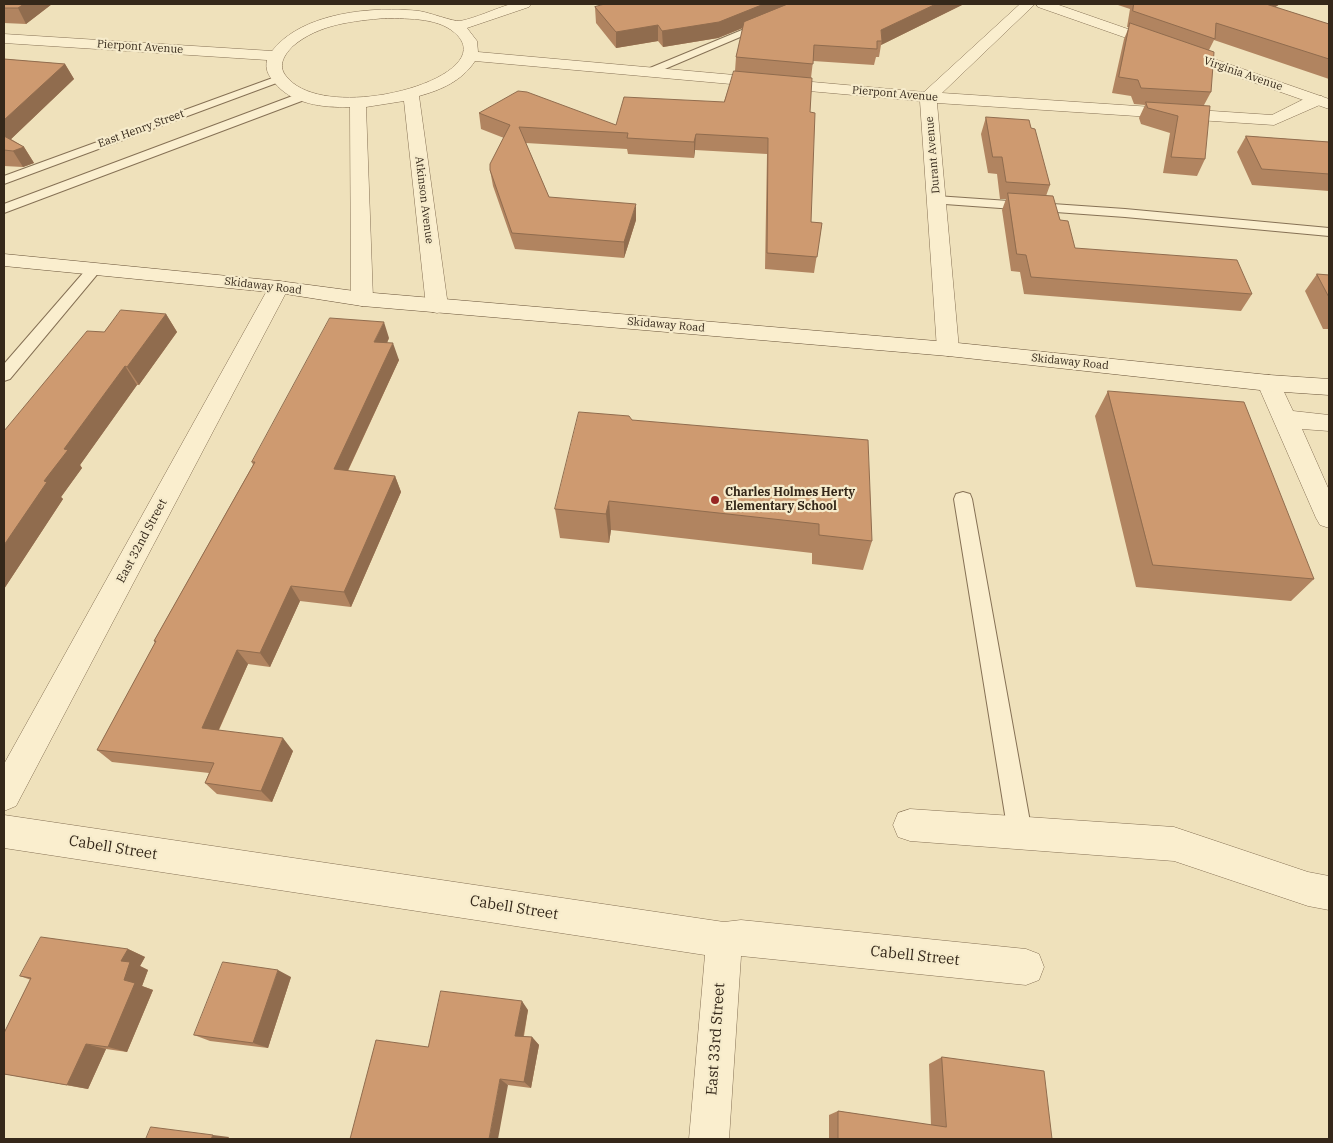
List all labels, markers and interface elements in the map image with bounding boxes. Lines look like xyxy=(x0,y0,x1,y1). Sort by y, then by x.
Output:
street label: Pierpont Avenue xyxy=(96,37,184,57)
street label: Virginia Avenue xyxy=(1202,54,1284,94)
street label: Pierpont Avenue xyxy=(851,84,939,104)
street label: East Henry Street xyxy=(96,107,186,151)
street label: Durant Avenue xyxy=(923,116,943,194)
street label: Atkinson Avenue xyxy=(412,156,436,244)
street label: Skidaway Road xyxy=(223,275,303,297)
street label: Skidaway Road xyxy=(627,315,705,335)
street label: Skidaway Road xyxy=(1031,351,1109,373)
place label: Charles Holmes Herty Elementary School xyxy=(725,486,855,514)
marker: Charles Holmes Herty Elementary School xyxy=(709,494,721,506)
street label: East 32nd Street xyxy=(114,497,170,585)
street label: Cabell Street xyxy=(67,832,159,864)
street label: Cabell Street xyxy=(468,892,560,924)
street label: Cabell Street xyxy=(870,942,960,970)
street label: East 33rd Street xyxy=(703,982,729,1096)

